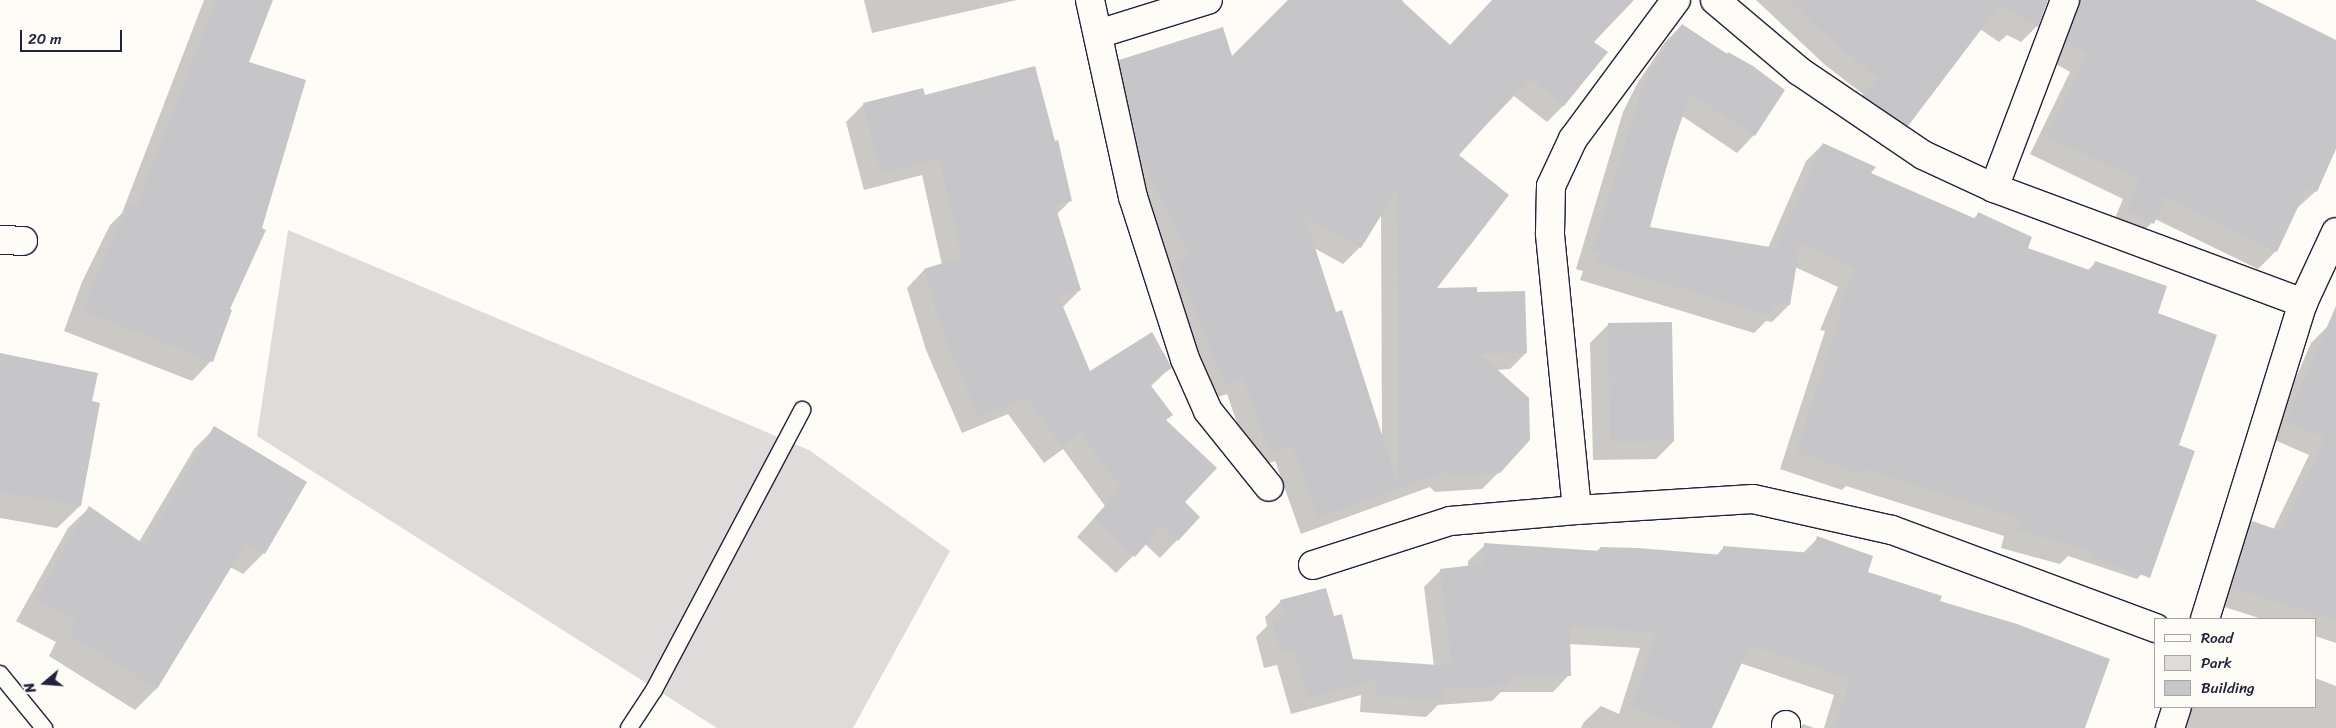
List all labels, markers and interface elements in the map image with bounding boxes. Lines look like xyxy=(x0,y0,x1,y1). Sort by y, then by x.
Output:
scale bar xyxy=(22,20,125,52)
text: 20 m xyxy=(28,26,62,52)
legend xyxy=(2154,618,2316,708)
text: Road xyxy=(2201,625,2233,651)
text: Park xyxy=(2201,650,2232,676)
north arrow xyxy=(20,658,70,708)
text: Building xyxy=(2201,675,2255,701)
text: N xyxy=(17,679,44,696)

